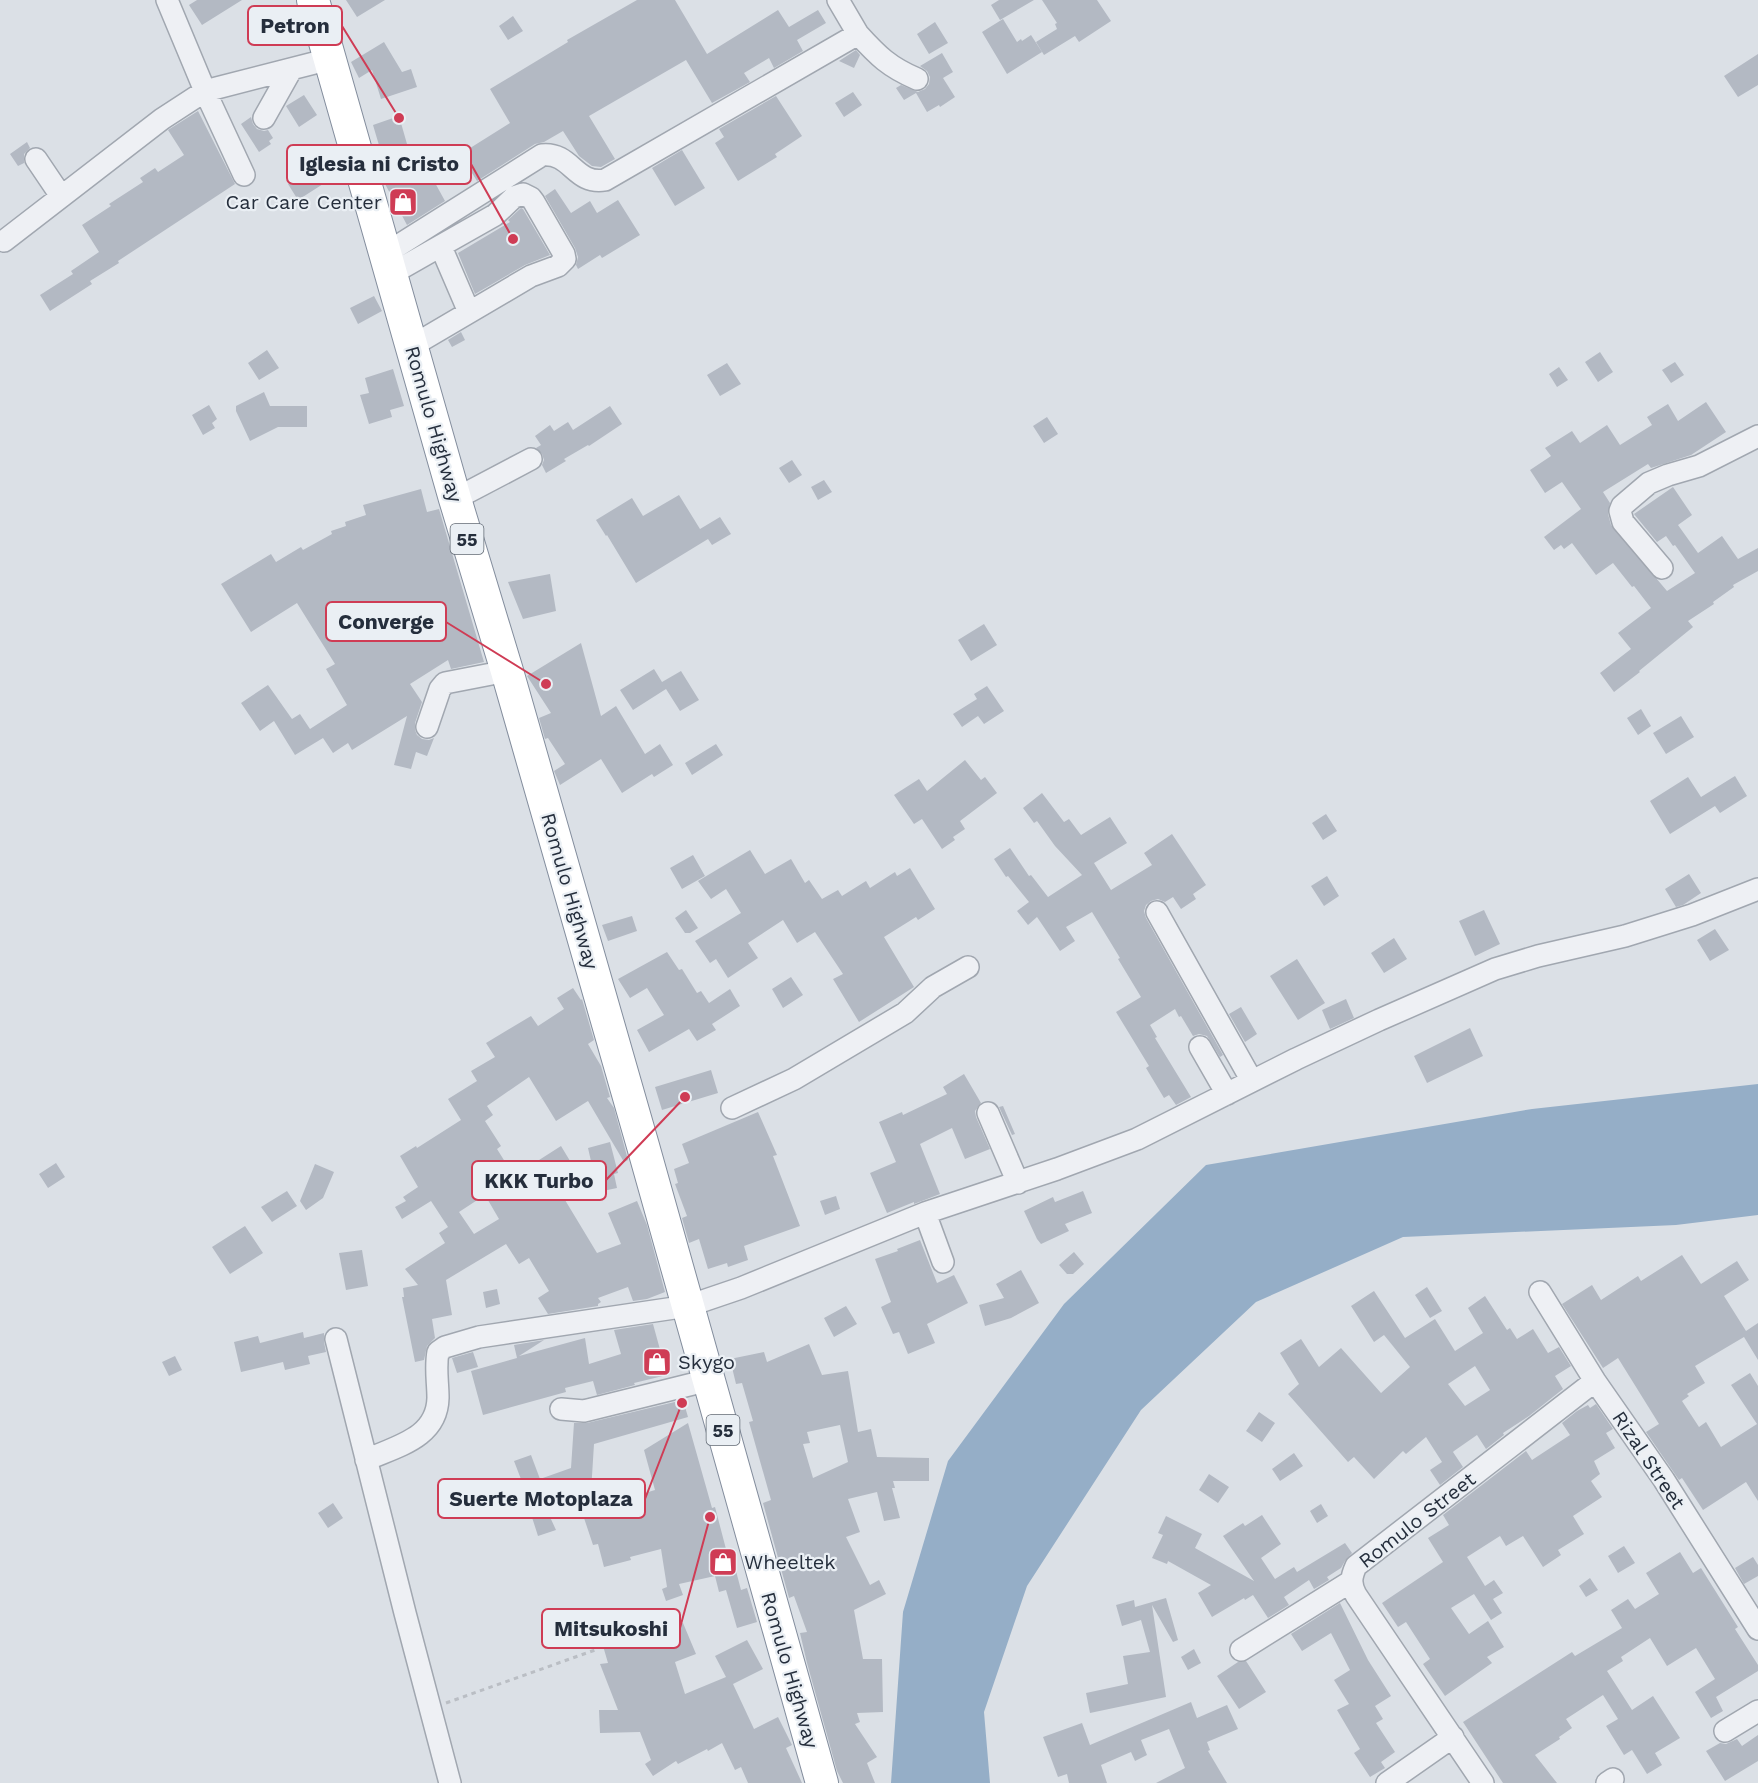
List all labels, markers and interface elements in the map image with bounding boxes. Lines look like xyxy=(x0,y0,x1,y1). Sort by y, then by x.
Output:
callout: Petron xyxy=(248,6,342,45)
text: Petron xyxy=(260,13,330,38)
callout: Iglesia ni Cristo xyxy=(287,145,471,184)
text: Iglesia ni Cristo xyxy=(299,151,459,176)
shop icon: Car Care Center xyxy=(387,186,419,218)
place label: Car Care Center xyxy=(226,190,382,214)
street label: Romulo Highway xyxy=(400,343,468,506)
road number: 55 xyxy=(450,524,484,554)
callout: Converge xyxy=(326,602,446,641)
text: Converge xyxy=(338,609,434,634)
street label: Romulo Highway xyxy=(536,810,604,973)
callout: KKK Turbo xyxy=(472,1161,606,1200)
text: KKK Turbo xyxy=(484,1168,594,1193)
shop icon: Skygo xyxy=(641,1346,673,1378)
place label: Skygo xyxy=(678,1350,735,1374)
street label: Rizal Street xyxy=(1607,1406,1691,1514)
road number: 55 xyxy=(706,1415,740,1445)
street label: Romulo Street xyxy=(1354,1467,1481,1573)
callout: Suerte Motoplaza xyxy=(438,1479,645,1518)
text: Suerte Motoplaza xyxy=(449,1486,634,1511)
shop icon: Wheeltek xyxy=(707,1546,739,1578)
place label: Wheeltek xyxy=(744,1550,836,1574)
street label: Romulo Highway xyxy=(756,1589,824,1752)
callout: Mitsukoshi xyxy=(542,1609,680,1648)
text: Mitsukoshi xyxy=(554,1616,668,1641)

